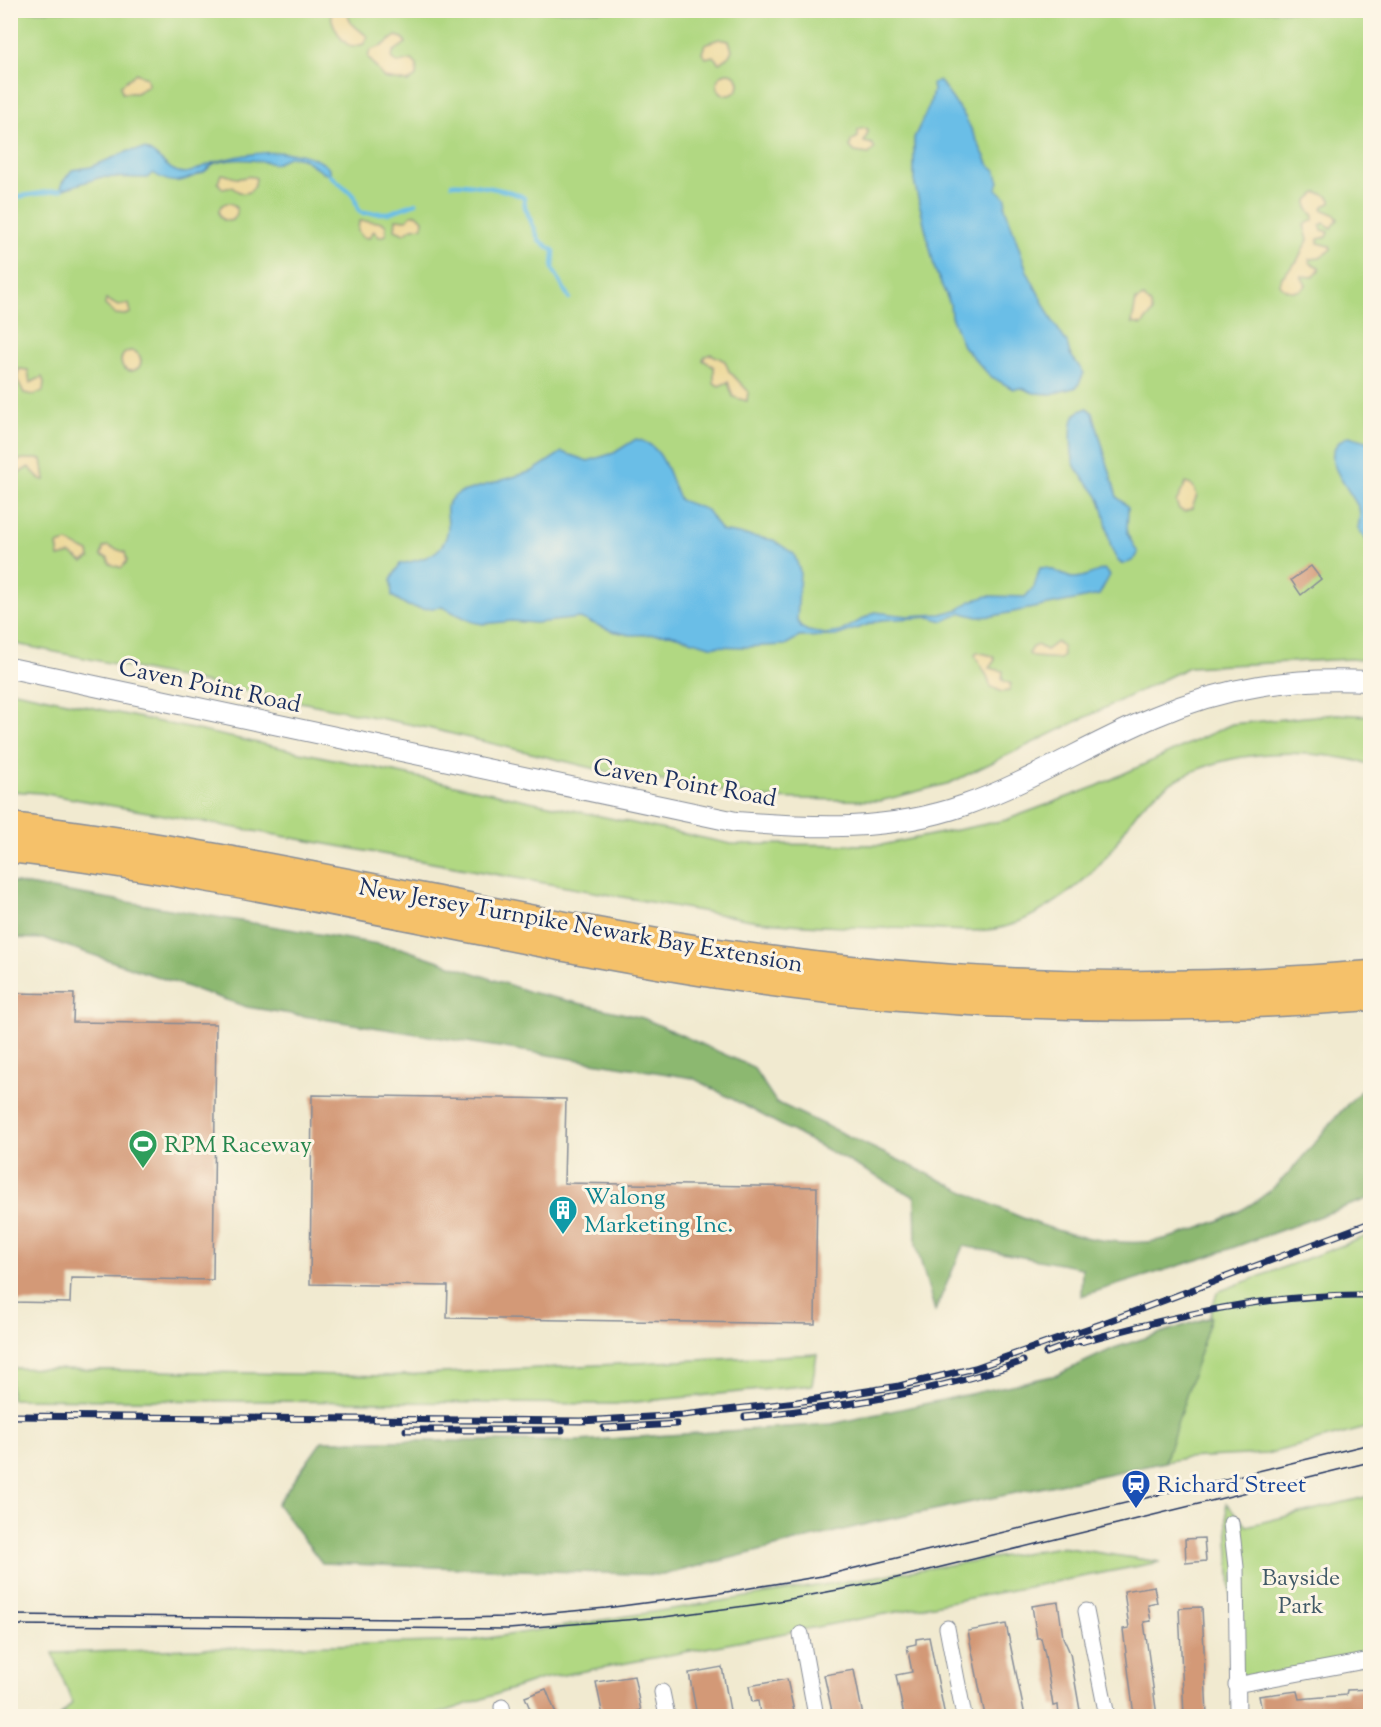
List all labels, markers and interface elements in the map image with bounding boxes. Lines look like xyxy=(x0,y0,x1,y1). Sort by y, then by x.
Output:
street label: Caven Point Road xyxy=(115,651,304,723)
street label: Caven Point Road xyxy=(590,751,779,817)
street label: New Jersey Turnpike Newark Bay Extension xyxy=(356,871,805,983)
sports icon: RPM Raceway xyxy=(127,1128,159,1170)
place label: RPM Raceway xyxy=(164,1129,312,1163)
place label: Walong Marketing Inc. xyxy=(584,1181,733,1243)
building icon: Walong Marketing Inc. xyxy=(547,1194,579,1236)
station icon: Richard Street xyxy=(1120,1468,1152,1510)
place label: Richard Street xyxy=(1157,1469,1306,1503)
park label: Bayside Park xyxy=(1262,1562,1340,1624)

